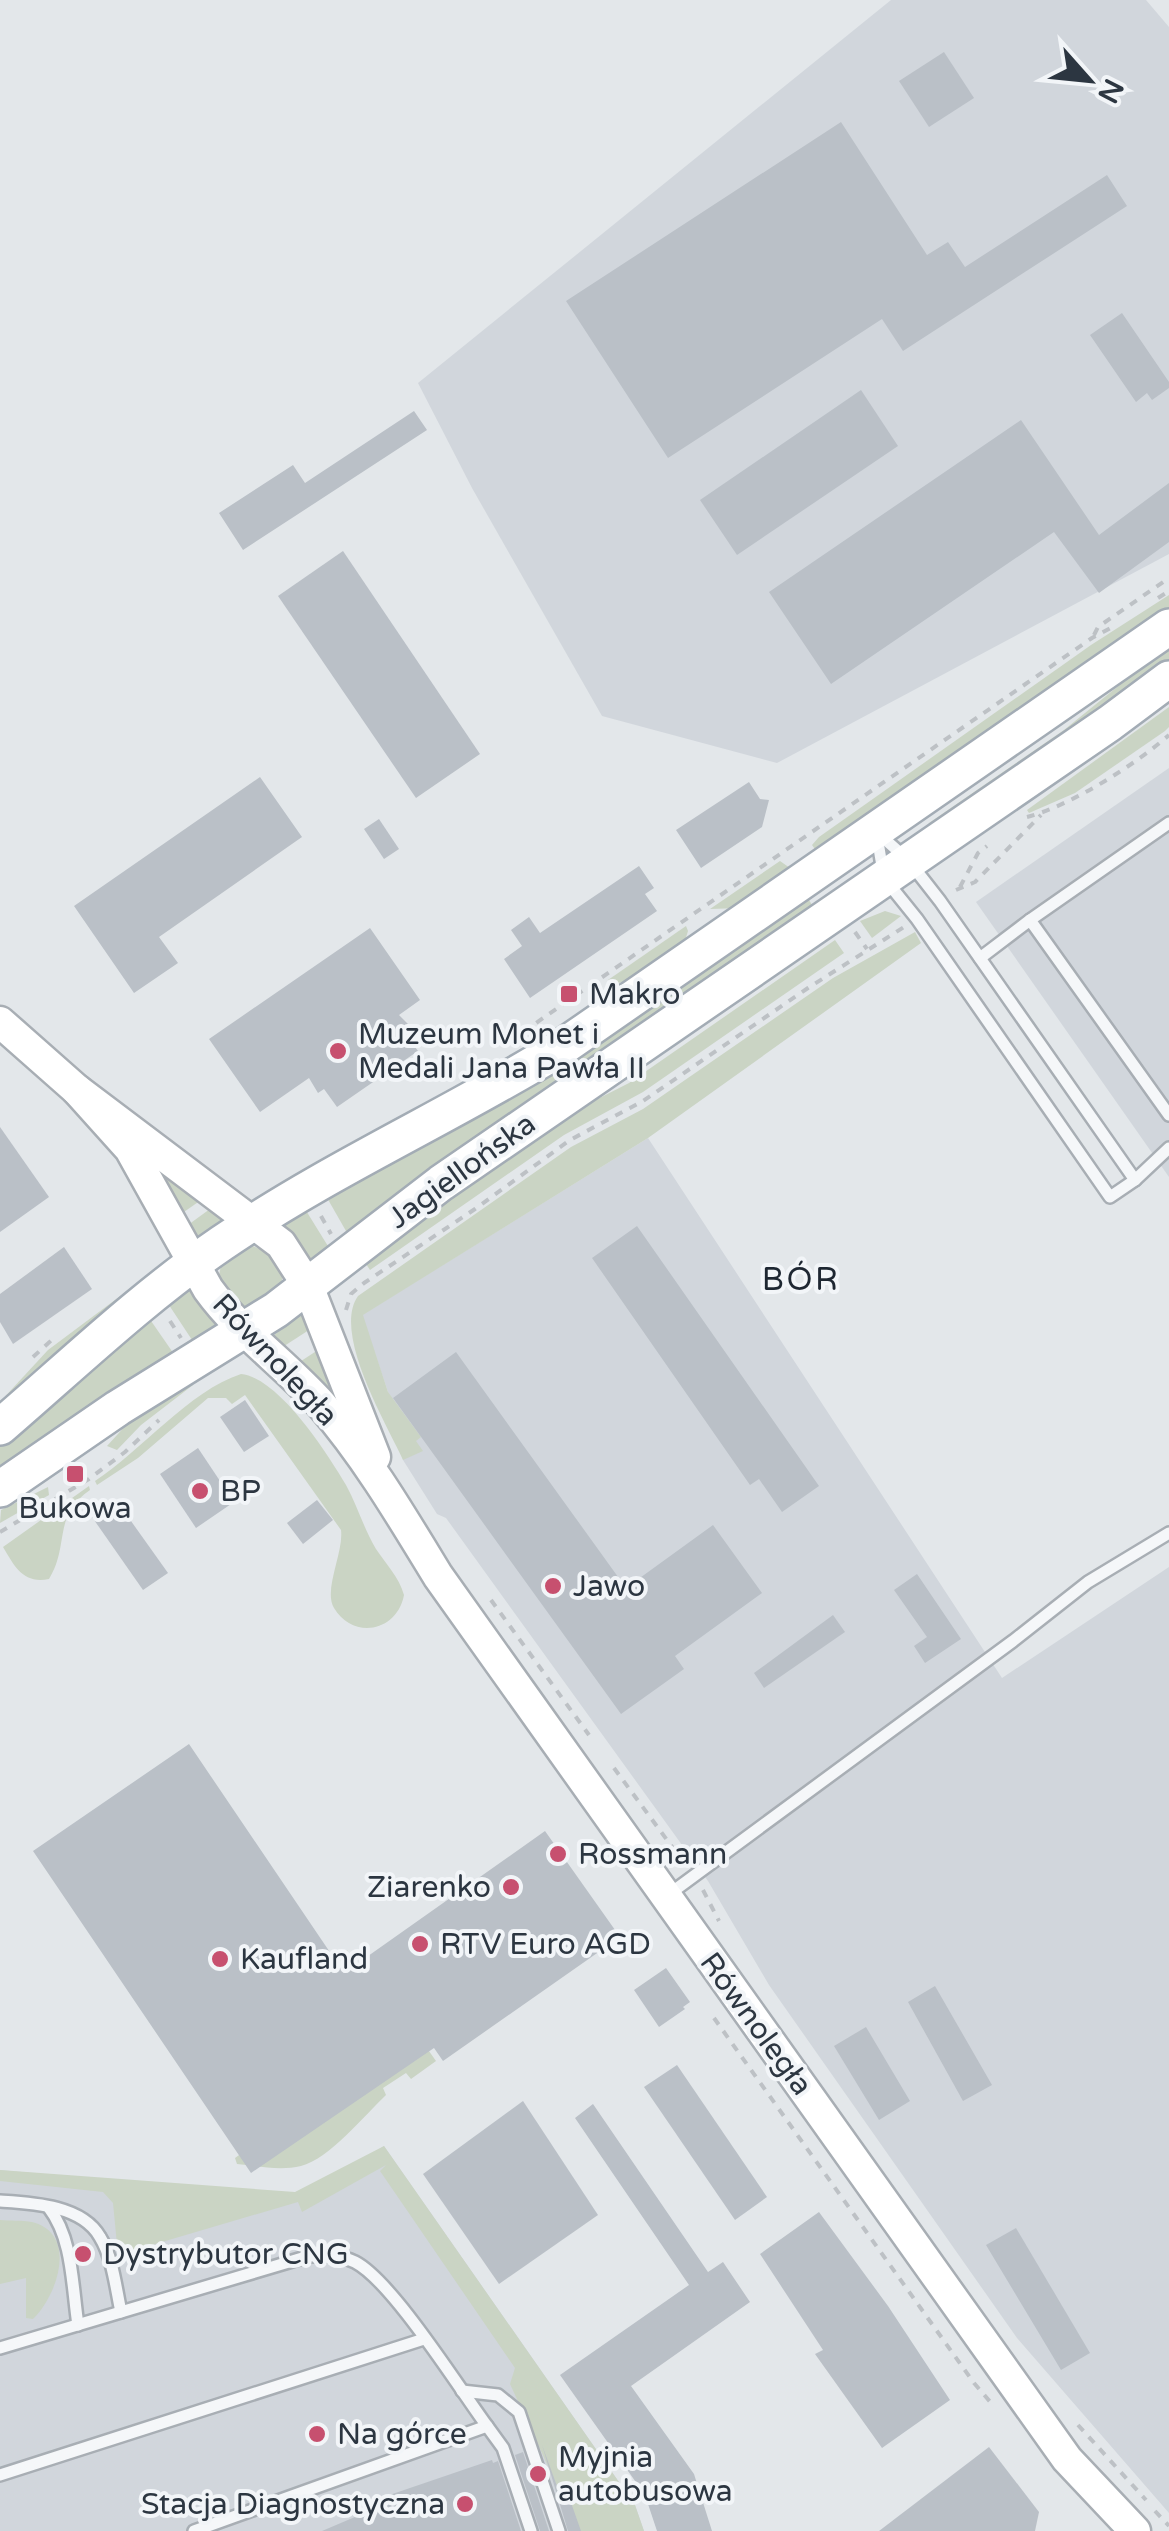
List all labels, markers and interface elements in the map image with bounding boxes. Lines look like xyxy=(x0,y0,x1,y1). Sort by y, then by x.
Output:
north arrow xyxy=(1039,30,1139,130)
text: N xyxy=(1090,73,1131,109)
place label: Makro xyxy=(589,976,680,1013)
marker: Makro xyxy=(558,983,580,1005)
place label: Muzeum Monet i Medali Jana Pawła II xyxy=(358,1016,645,1087)
marker: Muzeum Monet i Medali Jana Pawła II xyxy=(327,1040,349,1062)
street label: Jagiellońska xyxy=(381,1105,543,1237)
district label: BÓR xyxy=(762,1260,840,1299)
street label: Równoległa xyxy=(204,1286,346,1434)
marker: Bukowa xyxy=(64,1463,86,1485)
place label: BP xyxy=(220,1473,261,1510)
marker: BP xyxy=(189,1480,211,1502)
place label: Bukowa xyxy=(18,1490,132,1527)
place label: Jawo xyxy=(573,1568,645,1605)
marker: Jawo xyxy=(542,1575,564,1597)
place label: Rossmann xyxy=(578,1836,727,1873)
marker: Rossmann xyxy=(547,1843,569,1865)
place label: Ziarenko xyxy=(367,1869,491,1906)
marker: Ziarenko xyxy=(500,1876,522,1898)
place label: RTV Euro AGD xyxy=(440,1926,651,1963)
marker: RTV Euro AGD xyxy=(409,1933,431,1955)
place label: Kaufland xyxy=(240,1941,368,1978)
street label: Równoległa xyxy=(692,1945,820,2103)
marker: Kaufland xyxy=(209,1948,231,1970)
place label: Dystrybutor CNG xyxy=(103,2236,349,2273)
marker: Dystrybutor CNG xyxy=(72,2243,94,2265)
place label: Na górce xyxy=(337,2416,467,2453)
marker: Na górce xyxy=(306,2423,328,2445)
place label: Myjnia autobusowa xyxy=(558,2439,733,2510)
marker: Myjnia autobusowa xyxy=(527,2463,549,2485)
place label: Stacja Diagnostyczna xyxy=(141,2486,445,2523)
marker: Stacja Diagnostyczna xyxy=(454,2493,476,2515)

